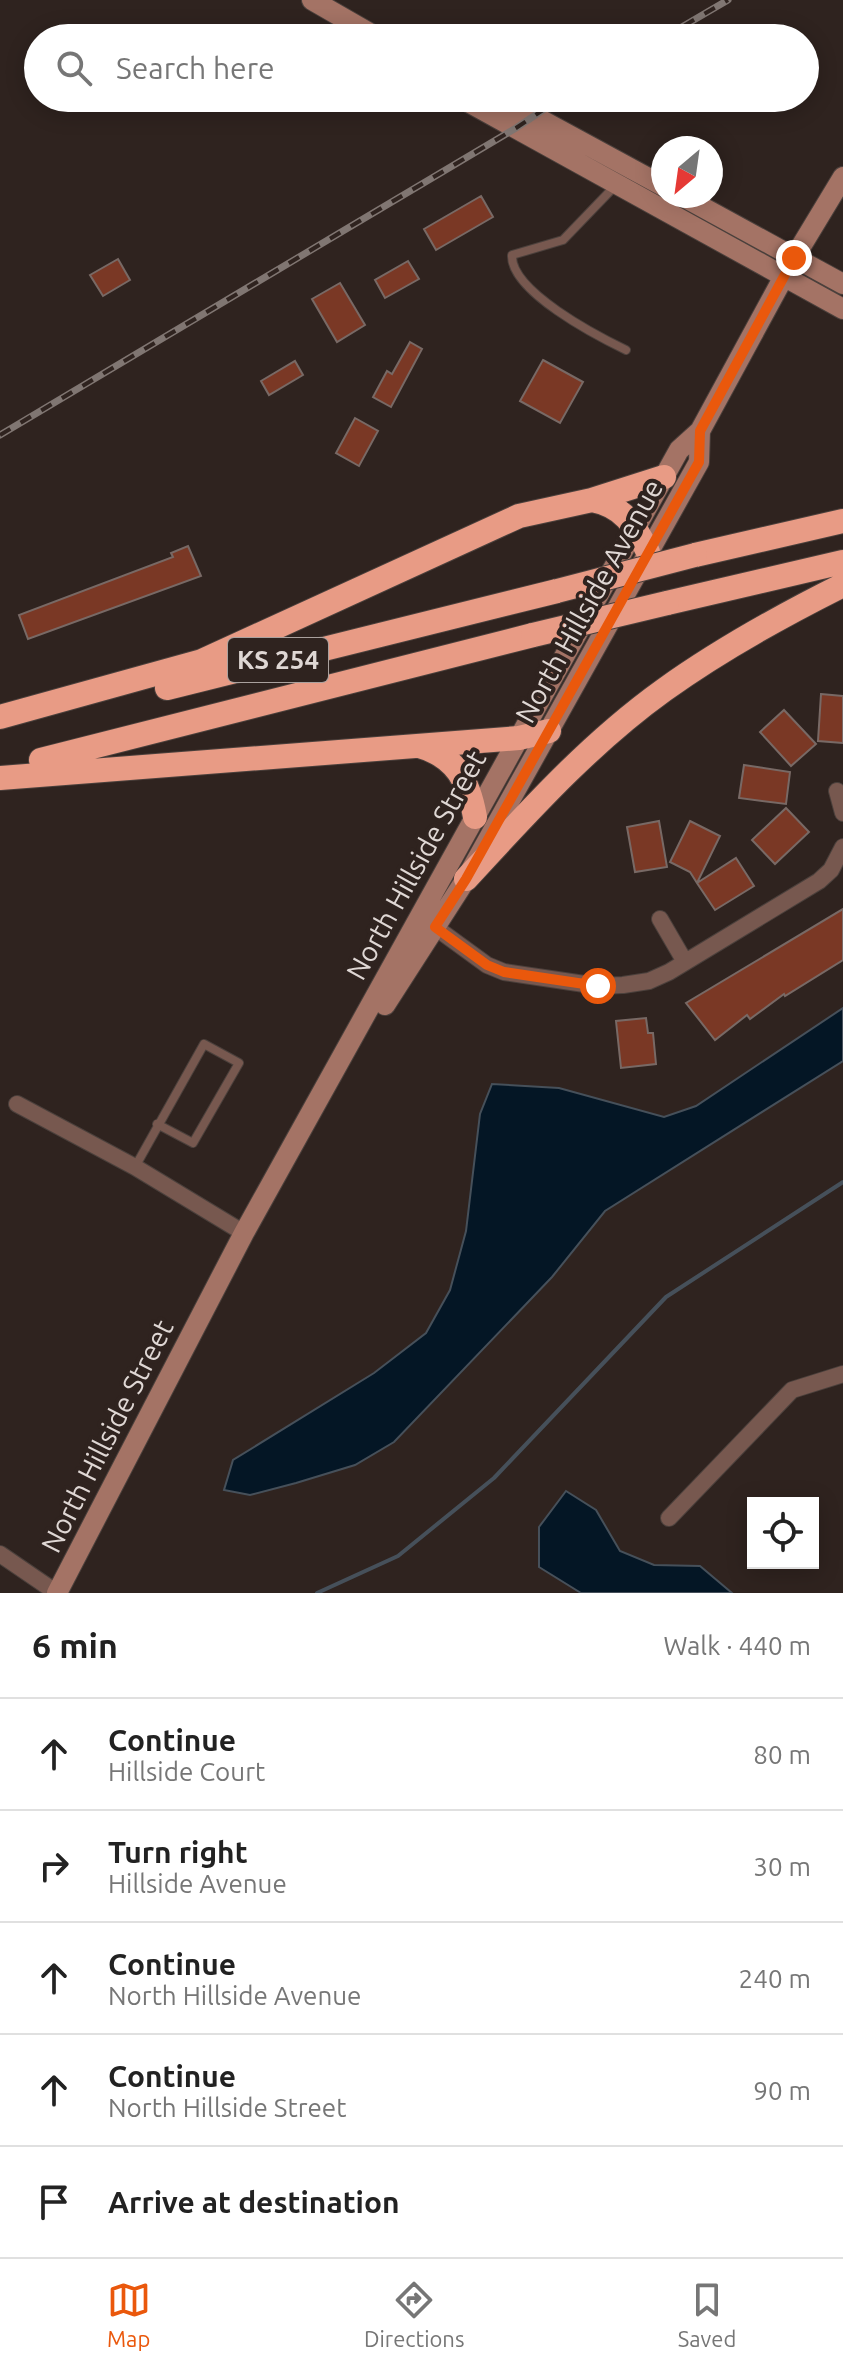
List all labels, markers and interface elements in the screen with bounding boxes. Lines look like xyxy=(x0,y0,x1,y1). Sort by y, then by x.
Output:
search box xyxy=(24,24,819,112)
icon: search xyxy=(52,46,96,90)
text: Search here xyxy=(116,51,275,85)
north arrow xyxy=(651,136,723,208)
route end xyxy=(776,240,812,276)
street label: North Hillside Avenue xyxy=(509,474,668,728)
road number: KS 254 xyxy=(228,638,328,682)
street label: North Hillside Street xyxy=(340,745,491,985)
route start xyxy=(580,968,616,1004)
street label: North Hillside Street xyxy=(34,1314,179,1557)
map controls xyxy=(747,1497,819,1569)
button: locate xyxy=(747,1497,819,1569)
text: 6 min xyxy=(32,1626,118,1664)
text: Walk · 440 m xyxy=(663,1631,811,1660)
text: Continue xyxy=(108,1723,236,1757)
icon: ahead xyxy=(32,1732,76,1776)
text: 80 m xyxy=(753,1740,811,1769)
text: Hillside Court xyxy=(108,1757,265,1786)
text: Turn right xyxy=(108,1835,248,1869)
icon: right xyxy=(32,1844,76,1888)
text: 30 m xyxy=(753,1852,811,1881)
text: Hillside Avenue xyxy=(108,1869,287,1898)
text: Continue xyxy=(108,1947,236,1981)
icon: ahead xyxy=(32,1956,76,2000)
text: 240 m xyxy=(739,1964,811,1993)
text: North Hillside Avenue xyxy=(108,1981,361,2010)
text: Continue xyxy=(108,2059,236,2093)
icon: ahead xyxy=(32,2068,76,2112)
text: 90 m xyxy=(753,2076,811,2105)
text: North Hillside Street xyxy=(108,2093,346,2122)
icon: arrive xyxy=(32,2180,76,2224)
text: Arrive at destination xyxy=(108,2185,400,2219)
tab: Map xyxy=(107,2278,151,2351)
tab: Directions xyxy=(364,2278,464,2351)
tab: Saved xyxy=(678,2278,736,2351)

